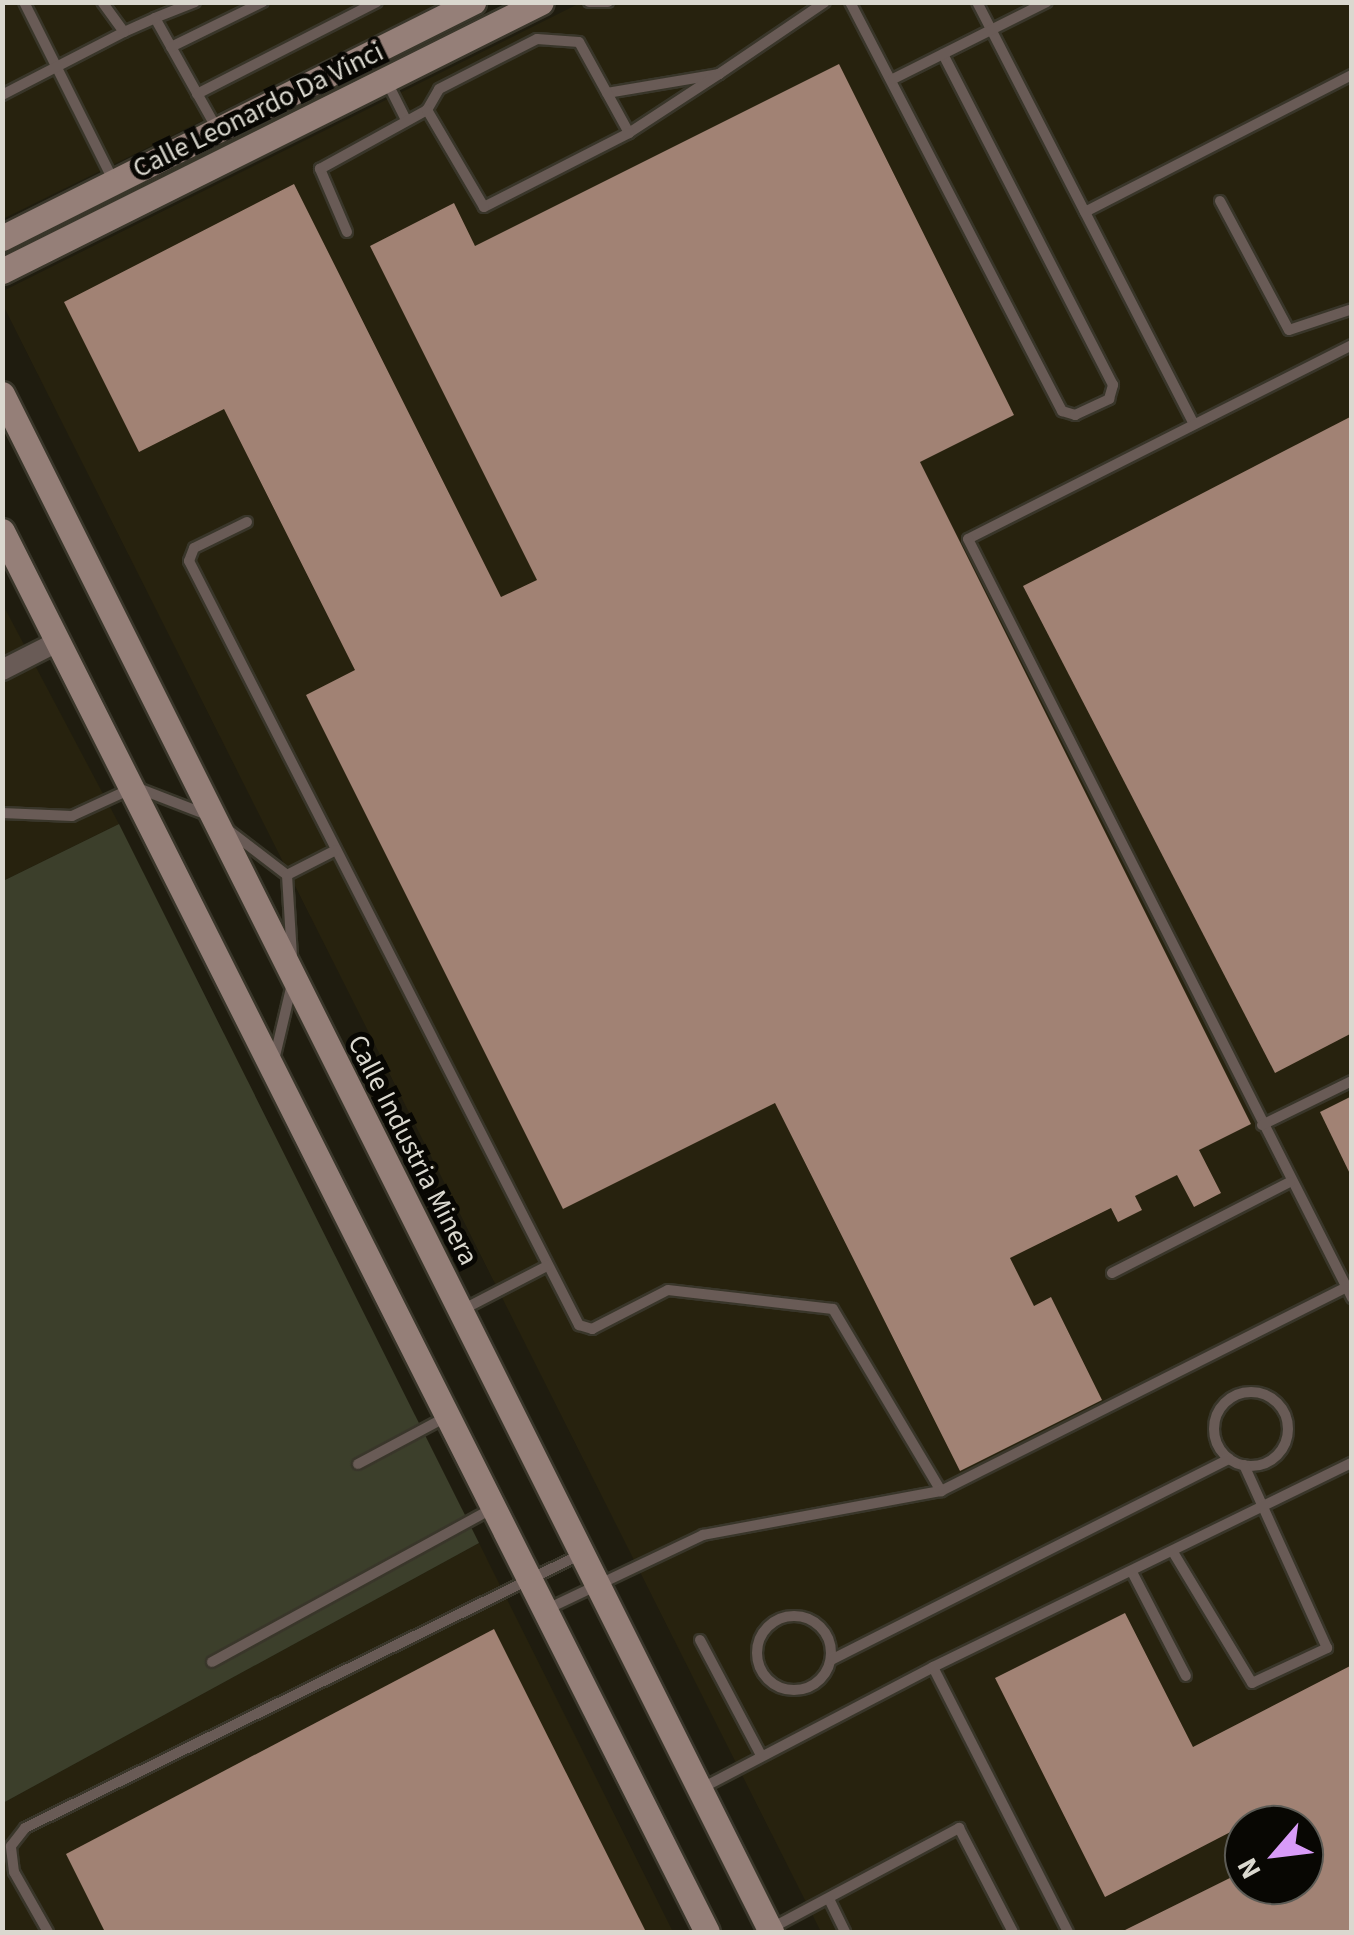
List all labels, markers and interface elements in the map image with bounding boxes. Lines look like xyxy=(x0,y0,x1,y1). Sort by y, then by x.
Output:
street label: Calle Leonardo Da Vinci xyxy=(127,35,389,185)
street label: Calle Industria Minera xyxy=(340,1029,486,1271)
north arrow xyxy=(1224,1805,1324,1905)
text: N xyxy=(1227,1851,1271,1886)

